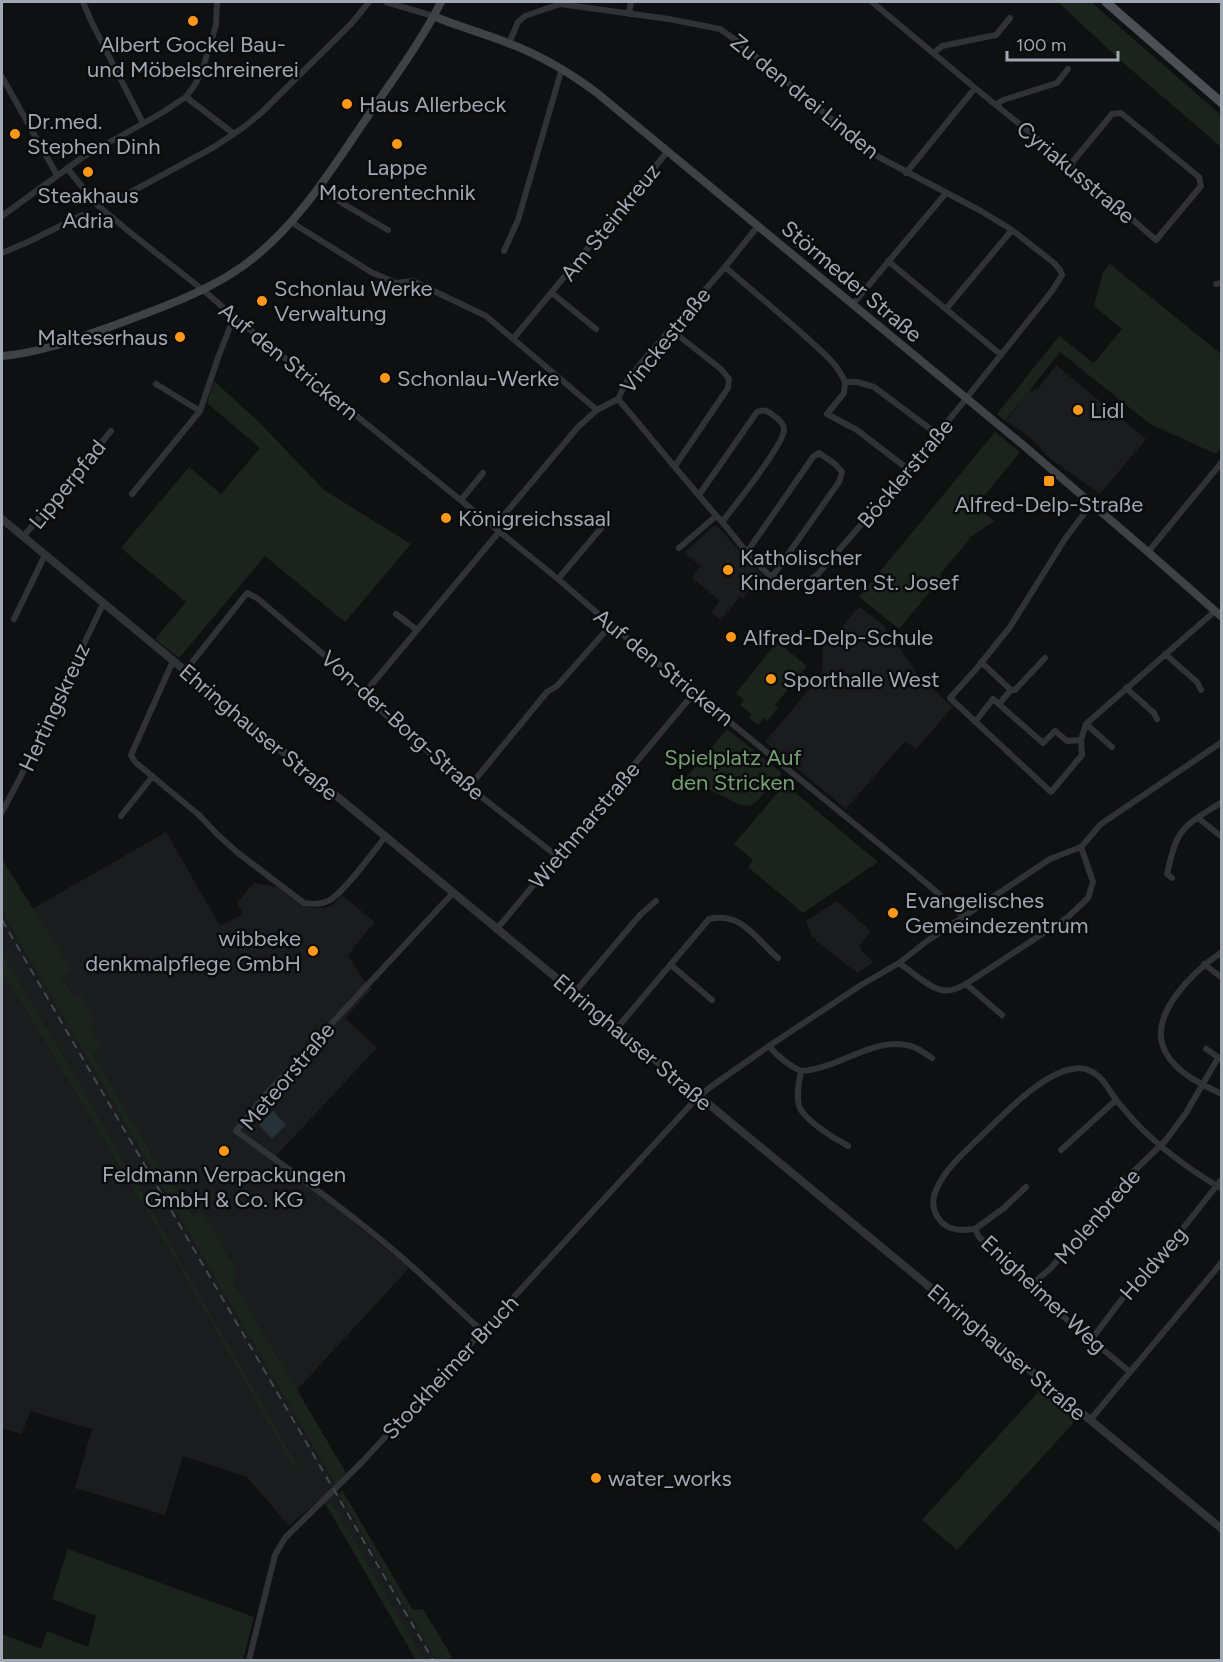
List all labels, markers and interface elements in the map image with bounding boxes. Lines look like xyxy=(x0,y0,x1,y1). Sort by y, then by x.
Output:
marker: Albert Gockel Bau- und Möbelschreinerei xyxy=(186,14,200,28)
scale bar xyxy=(1007,24,1118,62)
street label: Zu den drei Linden xyxy=(725,28,884,165)
place label: Albert Gockel Bau- und Möbelschreinerei xyxy=(87,31,299,83)
text: 100 m xyxy=(1016,34,1066,56)
place label: Haus Allerbeck xyxy=(359,91,507,118)
marker: Haus Allerbeck xyxy=(340,97,354,111)
place label: Dr.med. Stephen Dinh xyxy=(27,108,161,160)
street label: Cyriakusstraße xyxy=(1011,115,1140,230)
marker: Dr.med. Stephen Dinh xyxy=(8,127,22,141)
marker: Lappe Motorentechnik xyxy=(390,137,404,151)
place label: Lappe Motorentechnik xyxy=(319,154,476,206)
street label: Am Steinkreuz xyxy=(555,158,666,287)
marker: Steakhaus Adria xyxy=(81,165,95,179)
place label: Steakhaus Adria xyxy=(37,182,139,234)
street label: Störmeder Straße xyxy=(776,215,928,348)
place label: Schonlau Werke Verwaltung xyxy=(274,275,433,327)
street label: Vinckestraße xyxy=(614,282,716,399)
marker: Schonlau Werke Verwaltung xyxy=(255,294,269,308)
street label: Auf den Strickern xyxy=(213,297,364,426)
place label: Malteserhaus xyxy=(37,324,168,351)
marker: Malteserhaus xyxy=(173,330,187,344)
place label: Schonlau-Werke xyxy=(397,365,559,392)
marker: Schonlau-Werke xyxy=(378,371,392,385)
place label: Lidl xyxy=(1090,397,1124,424)
marker: Lidl xyxy=(1071,403,1085,417)
street label: Böcklerstraße xyxy=(852,413,959,534)
street label: Lipperpfad xyxy=(23,434,112,534)
marker: Alfred-Delp-Straße xyxy=(1042,474,1056,488)
place label: Alfred-Delp-Straße xyxy=(955,491,1143,518)
place label: Königreichssaal xyxy=(458,505,611,532)
marker: Königreichssaal xyxy=(439,511,453,525)
place label: Katholischer Kindergarten St. Josef xyxy=(740,544,960,596)
marker: Katholischer Kindergarten St. Josef xyxy=(721,563,735,577)
street label: Auf den Strickern xyxy=(588,603,739,732)
place label: Alfred-Delp-Schule xyxy=(743,624,933,651)
marker: Alfred-Delp-Schule xyxy=(724,630,738,644)
street label: Hertingskreuz xyxy=(13,639,96,775)
street label: Von-der-Borg-Straße xyxy=(315,645,490,806)
street label: Ehringhauser Straße xyxy=(174,658,344,807)
place label: Sporthalle West xyxy=(783,666,939,693)
marker: Sporthalle West xyxy=(764,672,778,686)
park label: Spielplatz Auf den Stricken xyxy=(664,744,803,796)
street label: Wiethmarstraße xyxy=(523,756,645,894)
place label: Evangelisches Gemeindezentrum xyxy=(905,887,1089,939)
marker: Evangelisches Gemeindezentrum xyxy=(886,906,900,920)
place label: wibbeke denkmalpflege GmbH xyxy=(85,925,301,977)
marker: wibbeke denkmalpflege GmbH xyxy=(306,944,320,958)
street label: Ehringhauser Straße xyxy=(548,968,718,1117)
street label: Meteorstraße xyxy=(234,1017,340,1136)
marker: Feldmann Verpackungen GmbH & Co. KG xyxy=(217,1144,231,1158)
place label: Feldmann Verpackungen GmbH & Co. KG xyxy=(102,1161,346,1213)
street label: Molenbrede xyxy=(1049,1163,1146,1270)
street label: Holdweg xyxy=(1114,1221,1193,1306)
street label: Enigheimer Weg xyxy=(975,1229,1112,1359)
street label: Ehringhauser Straße xyxy=(922,1278,1092,1427)
street label: Stockheimer Bruch xyxy=(377,1290,524,1445)
place label: water_works xyxy=(608,1465,732,1492)
marker: water_works xyxy=(589,1471,603,1485)

